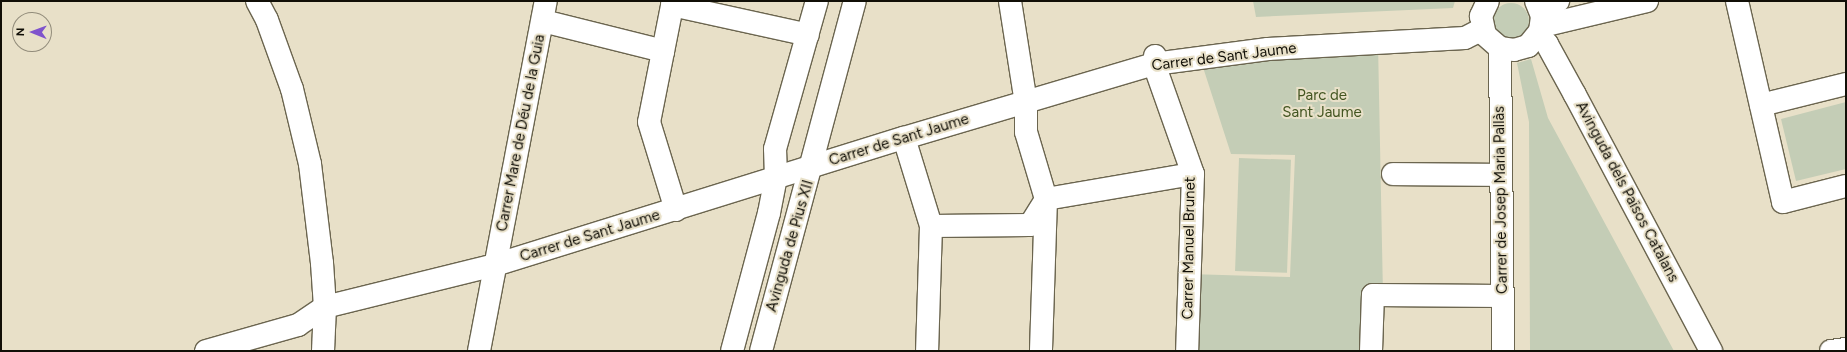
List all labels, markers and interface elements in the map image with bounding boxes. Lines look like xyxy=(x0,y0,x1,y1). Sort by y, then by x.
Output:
north arrow xyxy=(12,12,52,52)
text: N xyxy=(14,27,27,36)
street label: Carrer Mare de Déu de la Guia xyxy=(493,33,549,233)
street label: Carrer de Sant Jaume xyxy=(1151,39,1297,75)
park label: Parc de Sant Jaume xyxy=(1282,86,1362,121)
street label: Avinguda dels Països Catalans xyxy=(1572,99,1682,285)
street label: Carrer de Josep Maria Pallàs xyxy=(1490,106,1512,294)
street label: Carrer de Sant Jaume xyxy=(827,110,971,170)
street label: Carrer Manuel Brunet xyxy=(1179,177,1199,319)
street label: Avinguda de Pius XII xyxy=(763,178,817,314)
street label: Carrer de Sant Jaume xyxy=(518,206,662,266)

